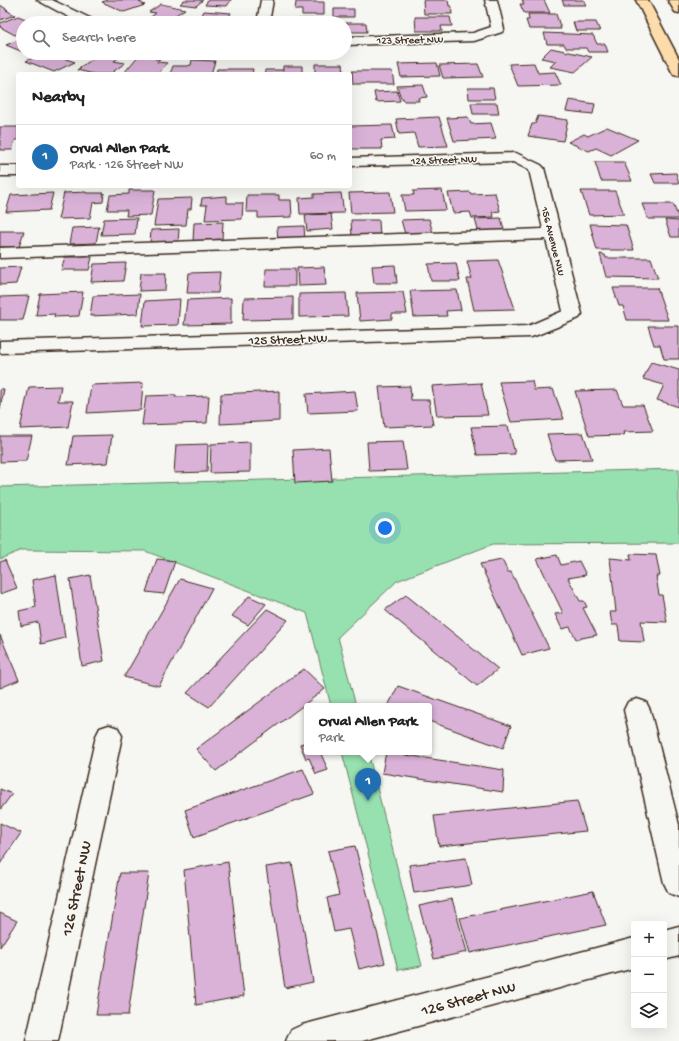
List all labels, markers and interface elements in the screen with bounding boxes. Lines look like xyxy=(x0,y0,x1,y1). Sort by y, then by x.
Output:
search box xyxy=(16,16,352,60)
icon: search xyxy=(30,27,52,49)
text: Search here xyxy=(62,29,136,47)
street label: 123 Street NW xyxy=(376,34,443,48)
text: Nearby xyxy=(32,88,85,108)
text: Orval Allen Park xyxy=(70,140,169,158)
text: 1 xyxy=(42,149,48,164)
text: 60 m xyxy=(310,149,336,164)
street label: 124 Street NW xyxy=(410,154,477,168)
text: Park · 126 Street NW xyxy=(70,158,184,173)
street label: 156 Avenue NW xyxy=(537,205,566,277)
street label: 125 Street NW xyxy=(247,332,328,349)
your location xyxy=(375,518,395,538)
popup xyxy=(304,703,432,755)
text: Orval Allen Park xyxy=(319,713,417,731)
text: Park xyxy=(319,731,343,746)
pin: 1 xyxy=(355,768,381,801)
street label: 126 Street NW xyxy=(59,839,98,939)
map controls xyxy=(631,921,667,1029)
button: + xyxy=(631,921,667,957)
button: − xyxy=(631,957,667,993)
street label: 126 Street NW xyxy=(419,979,518,1022)
button: layers xyxy=(631,993,667,1029)

